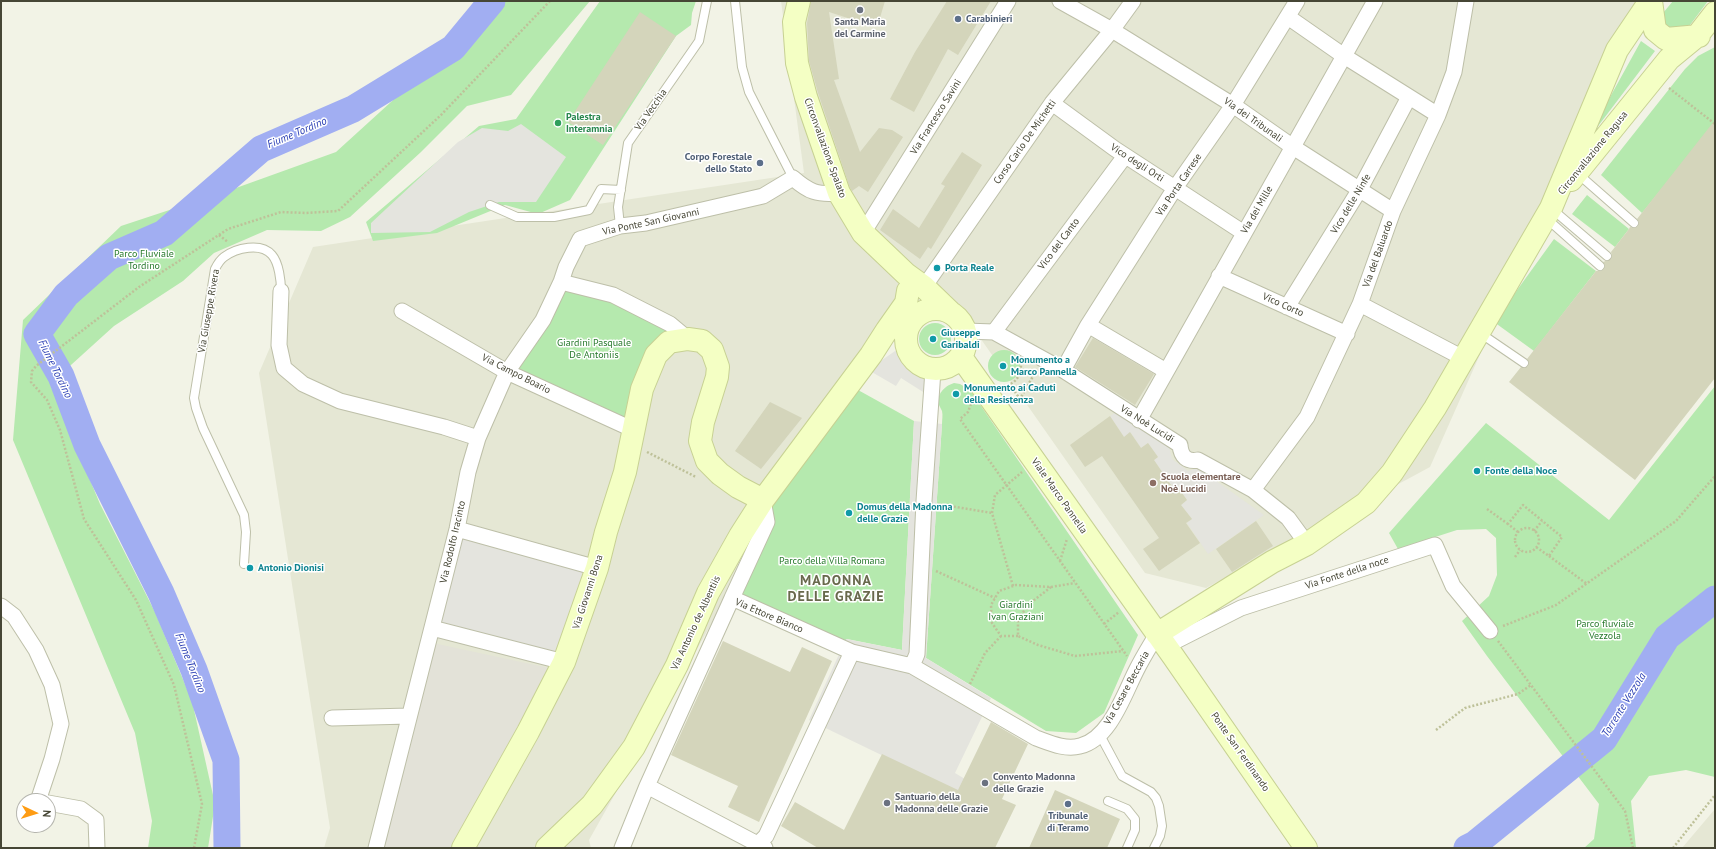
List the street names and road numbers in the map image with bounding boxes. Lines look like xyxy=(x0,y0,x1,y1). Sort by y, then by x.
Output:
street label: Via Francesco Savini xyxy=(908,77,964,157)
street label: Via Vecchia xyxy=(632,87,670,133)
street label: Via dei Tribunali xyxy=(1221,95,1285,145)
street label: Circonvallazione Spalato xyxy=(801,96,849,200)
street label: Corso Carlo De Michetti xyxy=(991,97,1059,187)
street label: Circonvallazione Ragusa xyxy=(1556,109,1630,197)
street label: Vico degli Orti xyxy=(1108,141,1166,185)
street label: Via Porta Carrese xyxy=(1154,151,1204,219)
street label: Vico delle Ninfe xyxy=(1328,172,1374,236)
street label: Via dei Mille xyxy=(1238,184,1276,236)
street label: Via Ponte San Giovanni xyxy=(601,206,701,238)
street label: Vico del Canto xyxy=(1036,216,1082,272)
street label: Via del Baluardo xyxy=(1360,219,1396,289)
street label: Via Giuseppe Rivera xyxy=(196,268,222,354)
street label: Vico Corto xyxy=(1261,291,1305,319)
street label: Via Campo Boario xyxy=(480,351,552,397)
street label: Via Noè Lucidi xyxy=(1118,403,1176,445)
street label: Viale Marco Pannella xyxy=(1028,456,1090,536)
street label: Via Rodolfo Iracinto xyxy=(438,500,468,584)
street label: Via Giovanni Bona xyxy=(570,553,606,631)
street label: Via Fonte della noce xyxy=(1304,554,1390,592)
street label: Via Antonio de Albentiis xyxy=(669,574,723,672)
street label: Via Ettore Bianco xyxy=(733,596,805,636)
street label: Via Cesare Beccaria xyxy=(1102,649,1152,727)
street label: Ponte San Ferdinando xyxy=(1208,710,1272,794)

